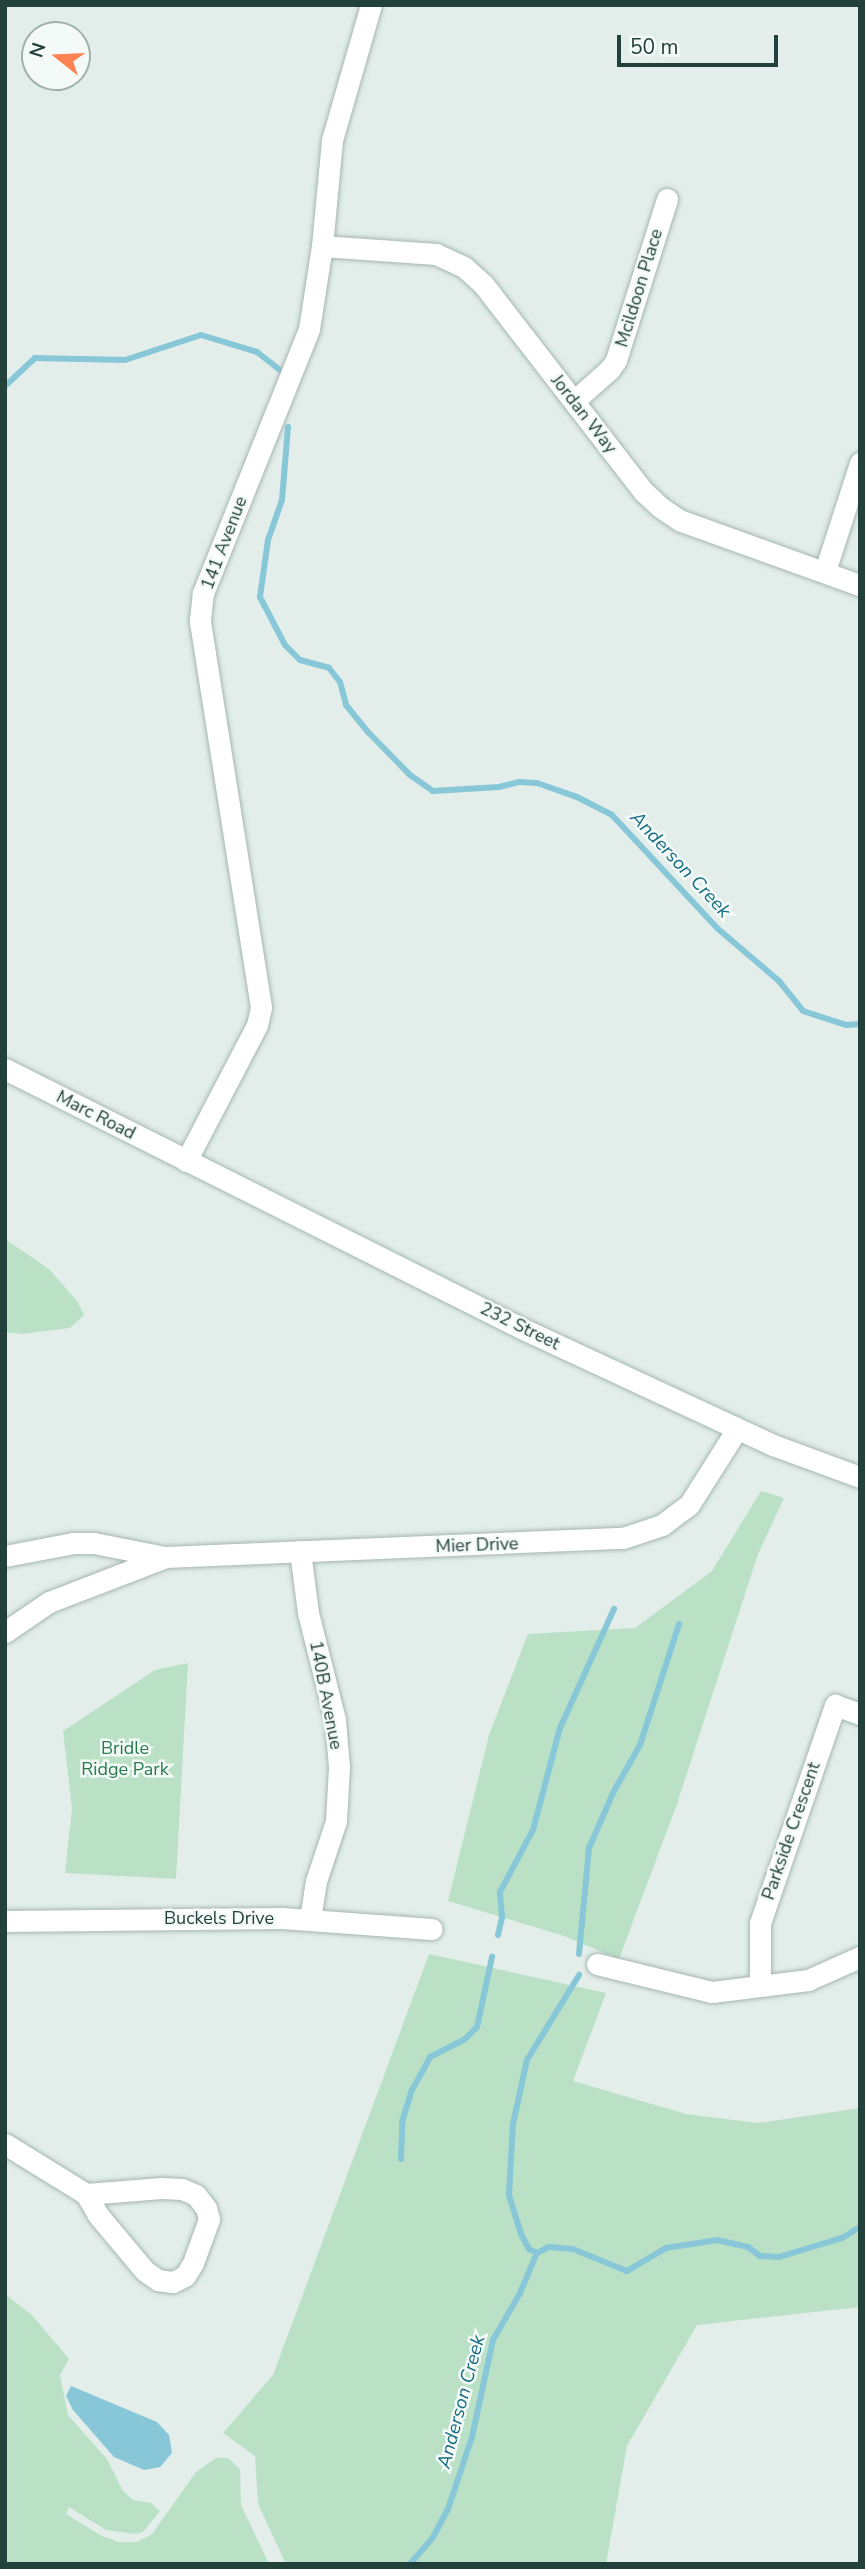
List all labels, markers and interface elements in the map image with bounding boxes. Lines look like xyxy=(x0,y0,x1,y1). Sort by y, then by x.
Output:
north arrow xyxy=(21,21,91,91)
scale bar xyxy=(620,21,781,65)
text: 50 m xyxy=(630,33,679,61)
text: N xyxy=(23,39,52,61)
street label: Mcildoon Place xyxy=(611,226,667,350)
street label: Jordan Way xyxy=(546,370,622,458)
street label: 141 Avenue xyxy=(196,493,252,593)
water label: Anderson Creek xyxy=(625,807,735,923)
street label: Marc Road xyxy=(53,1086,139,1144)
street label: 232 Street xyxy=(477,1297,563,1355)
street label: Mier Drive xyxy=(435,1533,519,1557)
street label: 140B Avenue xyxy=(305,1639,347,1751)
park label: Bridle Ridge Park xyxy=(81,1738,169,1780)
street label: Parkside Crescent xyxy=(757,1759,825,1903)
street label: Buckels Drive xyxy=(164,1907,274,1929)
water label: Anderson Creek xyxy=(433,2333,491,2471)

